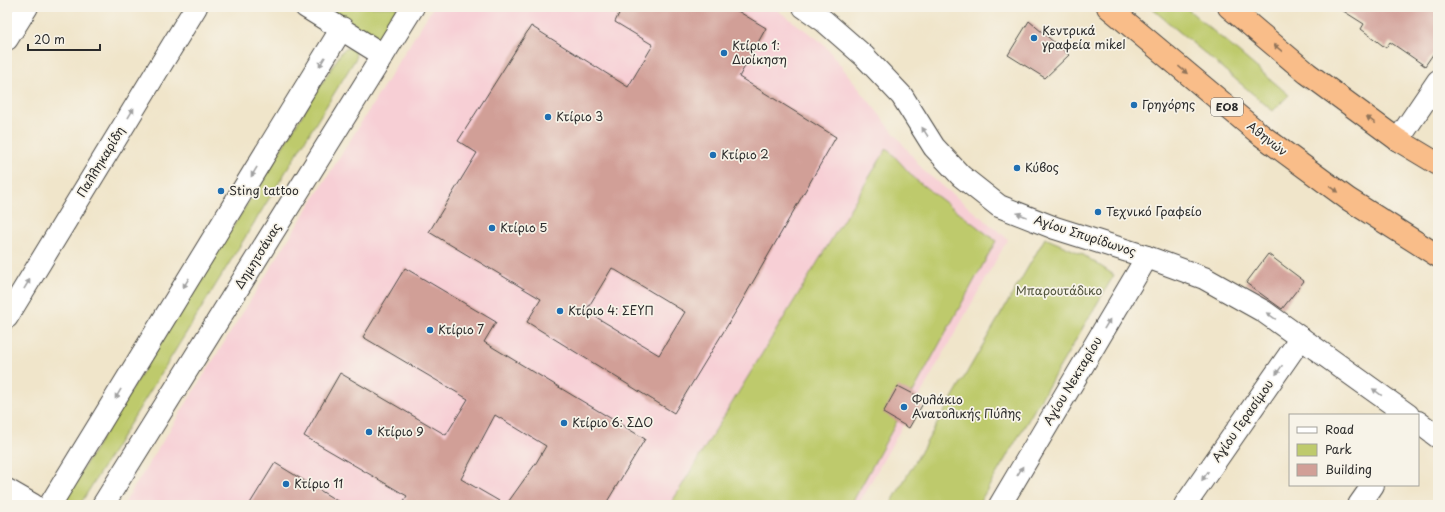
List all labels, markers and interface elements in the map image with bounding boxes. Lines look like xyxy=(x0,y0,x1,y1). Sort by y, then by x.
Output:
place label: Κεντρικά γραφεία mikel xyxy=(1042,21,1126,53)
scale bar xyxy=(28,26,100,52)
text: 20 m xyxy=(34,30,65,48)
marker: Κεντρικά γραφεία mikel xyxy=(1029,33,1039,43)
place label: Κτίριο 1: Διοίκηση xyxy=(732,36,787,68)
one-way arrow xyxy=(1272,44,1283,53)
marker: Κτίριο 1: Διοίκηση xyxy=(719,48,729,58)
one-way arrow xyxy=(318,56,325,68)
one-way arrow xyxy=(1178,66,1189,75)
place label: Γρηγόρης xyxy=(1142,95,1195,113)
road number: ΕΟ8 xyxy=(1211,98,1243,116)
marker: Γρηγόρης xyxy=(1129,100,1139,110)
one-way arrow xyxy=(128,107,135,119)
place label: Κτίριο 3 xyxy=(556,107,603,125)
marker: Κτίριο 3 xyxy=(543,112,553,122)
one-way arrow xyxy=(1365,115,1376,124)
street label: Αθηνών xyxy=(1244,117,1292,160)
street label: Παλληκαρίδη xyxy=(72,123,128,200)
one-way arrow xyxy=(921,127,929,137)
place label: Κτίριο 2 xyxy=(721,145,769,163)
marker: Κτίριο 2 xyxy=(708,150,718,160)
place label: Κύβος xyxy=(1025,158,1059,176)
marker: Κύβος xyxy=(1012,163,1022,173)
one-way arrow xyxy=(250,166,257,178)
place label: Sting tattoo xyxy=(229,181,299,199)
one-way arrow xyxy=(1329,185,1339,193)
marker: Sting tattoo xyxy=(216,186,226,196)
place label: Τεχνικό Γραφείο xyxy=(1106,202,1202,220)
marker: Τεχνικό Γραφείο xyxy=(1093,207,1103,217)
street label: Αγίου Σπυρίδωνος xyxy=(1032,210,1139,260)
one-way arrow xyxy=(1015,211,1027,217)
place label: Κτίριο 5 xyxy=(500,218,547,236)
street label: Δημητσάνας xyxy=(230,219,285,292)
marker: Κτίριο 5 xyxy=(487,223,497,233)
one-way arrow xyxy=(24,278,31,290)
one-way arrow xyxy=(182,278,190,288)
park label: Μπαρουτάδικο xyxy=(1016,281,1102,299)
place label: Κτίριο 4: ΣΕΥΠ xyxy=(568,301,654,319)
marker: Κτίριο 4: ΣΕΥΠ xyxy=(555,306,565,316)
one-way arrow xyxy=(1266,312,1276,320)
one-way arrow xyxy=(1104,318,1111,329)
place label: Κτίριο 7 xyxy=(438,320,484,338)
marker: Κτίριο 7 xyxy=(425,325,435,335)
street label: Αγίου Νεκταρίου xyxy=(1039,333,1106,428)
one-way arrow xyxy=(1275,364,1283,375)
street label: Αγίου Γερασίμου xyxy=(1207,376,1277,465)
one-way arrow xyxy=(1371,388,1382,396)
one-way arrow xyxy=(114,389,122,399)
place label: Φυλάκιο Ανατολικής Πύλης xyxy=(912,390,1021,422)
marker: Φυλάκιο Ανατολικής Πύλης xyxy=(899,402,909,412)
place label: Κτίριο 6: ΣΔΟ xyxy=(572,413,653,431)
legend xyxy=(1289,414,1419,486)
marker: Κτίριο 6: ΣΔΟ xyxy=(559,418,569,428)
text: Road xyxy=(1325,420,1354,438)
place label: Κτίριο 9 xyxy=(377,422,424,440)
marker: Κτίριο 9 xyxy=(364,427,374,437)
text: Park xyxy=(1325,440,1352,458)
text: Building xyxy=(1325,460,1372,478)
one-way arrow xyxy=(1016,465,1023,477)
one-way arrow xyxy=(1201,471,1209,482)
place label: Κτίριο 11 xyxy=(294,474,343,492)
marker: Κτίριο 11 xyxy=(281,479,291,489)

